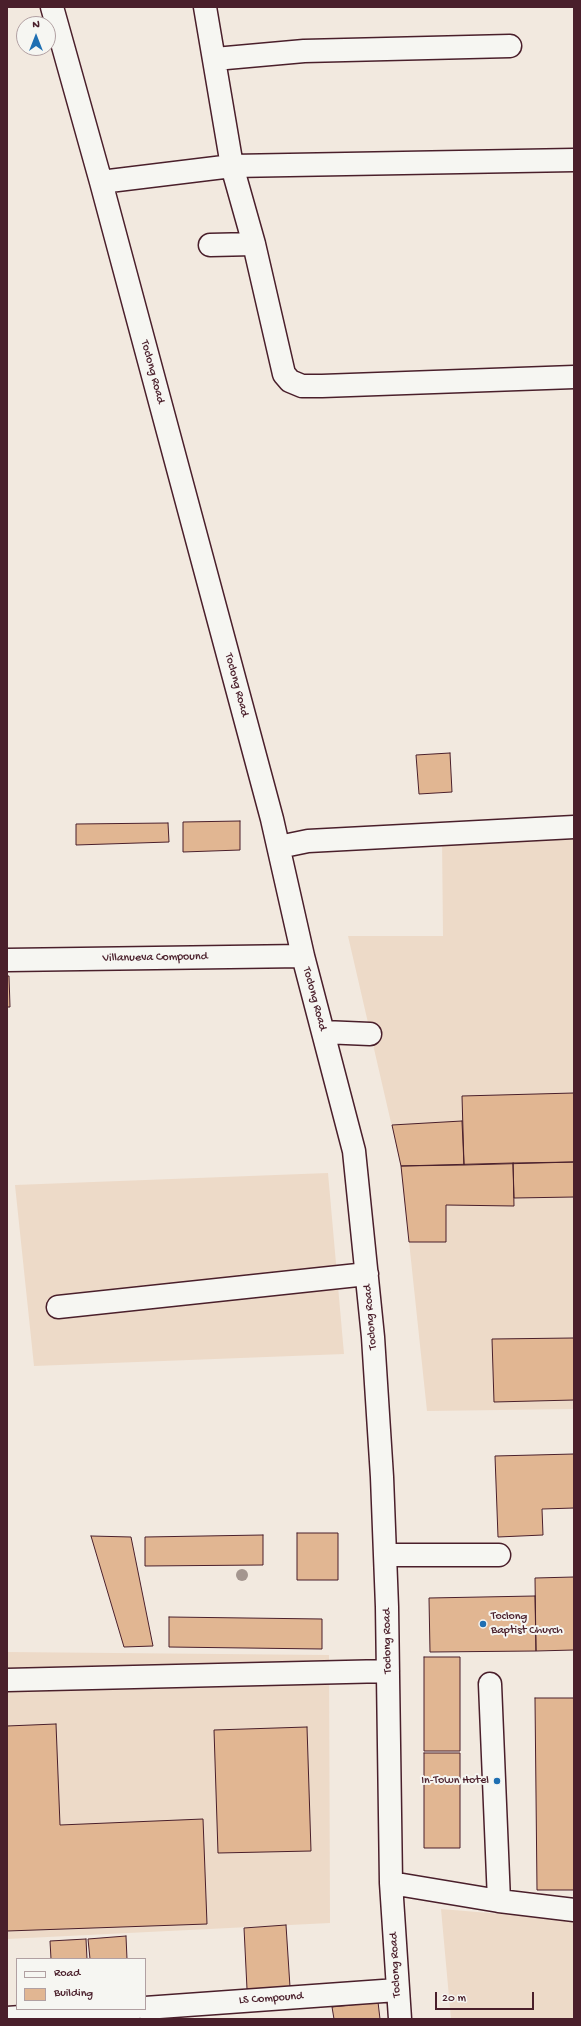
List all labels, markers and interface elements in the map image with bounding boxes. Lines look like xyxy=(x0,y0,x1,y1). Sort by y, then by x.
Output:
north arrow xyxy=(16,16,56,56)
text: N xyxy=(32,19,40,31)
street label: Toclong Road xyxy=(137,339,167,405)
street label: Toclong Road xyxy=(221,652,251,718)
street label: Villanueva Compound xyxy=(102,950,208,966)
street label: Toclong Road xyxy=(299,966,329,1032)
street label: Toclong Road xyxy=(361,1284,381,1350)
street label: Toclong Road xyxy=(380,1608,396,1674)
place label: Toclong Baptist Church xyxy=(491,1610,563,1638)
marker: Toclong Baptist Church xyxy=(478,1619,488,1629)
place label: In-Town Hotel xyxy=(421,1774,489,1788)
marker: In-Town Hotel xyxy=(492,1776,502,1786)
street label: Toclong Road xyxy=(387,1932,405,1998)
legend xyxy=(16,1958,146,2010)
text: Road xyxy=(54,1967,80,1981)
scale bar xyxy=(437,1984,536,2010)
text: Building xyxy=(54,1987,93,2001)
street label: LS Compound xyxy=(238,1990,304,2008)
text: 20 m xyxy=(442,1992,466,2006)

